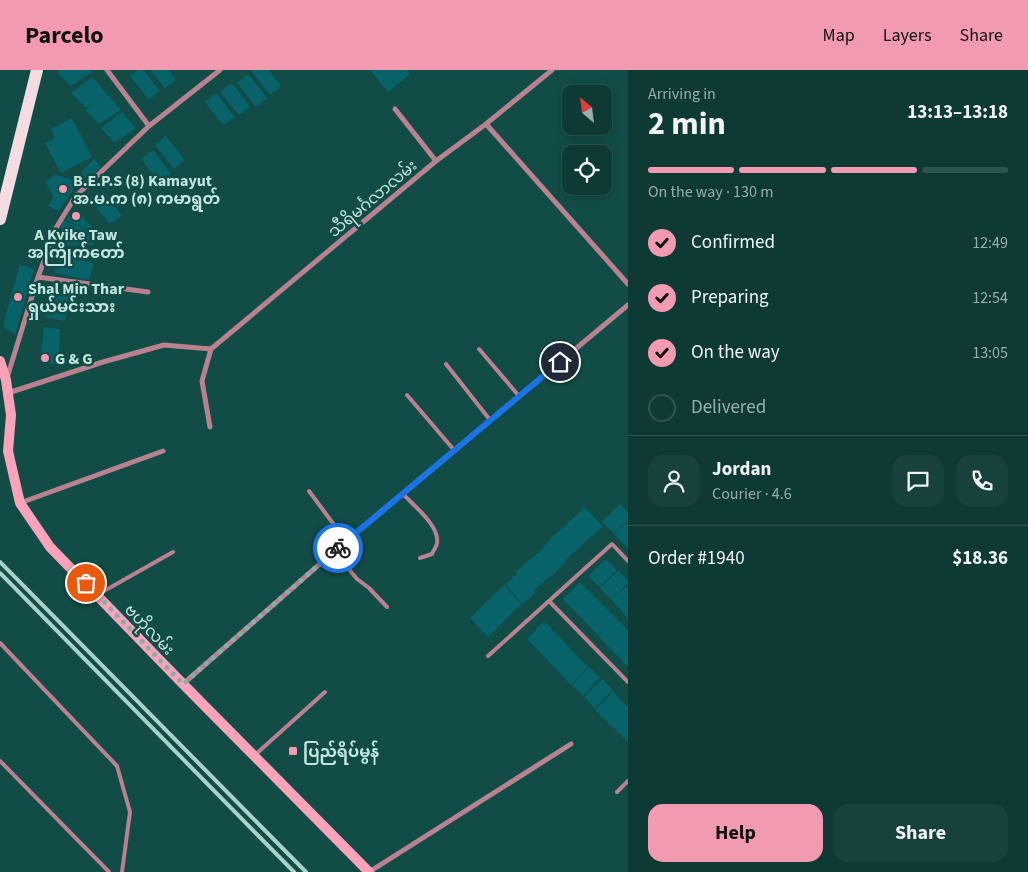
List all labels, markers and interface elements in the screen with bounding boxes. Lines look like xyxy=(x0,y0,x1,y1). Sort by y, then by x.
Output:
text: Parcelo xyxy=(25,18,104,53)
text: Map xyxy=(823,23,855,48)
text: Layers xyxy=(883,23,932,48)
text: Share xyxy=(960,23,1003,48)
text: Arriving in xyxy=(648,83,716,105)
north arrow xyxy=(562,85,612,135)
map controls xyxy=(562,85,612,195)
text: 13:13–13:18 xyxy=(907,99,1008,126)
text: 2 min xyxy=(648,101,726,147)
button: locate xyxy=(562,145,612,195)
street label: သီရိမင်္ဂလာလမ်း xyxy=(323,154,423,244)
place label: B.E.P.S (8) Kamayut အ.မ.က (၈) ကမာရွတ် xyxy=(73,170,220,212)
text: On the way · 130 m xyxy=(648,181,773,203)
marker: B.E.P.S (8) Kamayut အ.မ.က (၈) ကမာရွတ် xyxy=(57,183,69,195)
marker: A Kyike Taw အကြိုက်တော် xyxy=(70,210,82,222)
place label: A Kyike Taw အကြိုက်တော် xyxy=(28,224,124,266)
icon: check xyxy=(648,229,676,257)
text: Confirmed xyxy=(691,229,775,256)
text: 12:49 xyxy=(972,232,1008,254)
place label: Shal Min Thar ရှယ်မင်းသား xyxy=(28,278,125,320)
icon: check xyxy=(648,284,676,312)
text: Preparing xyxy=(691,284,769,311)
text: 12:54 xyxy=(972,287,1008,309)
marker: Shal Min Thar ရှယ်မင်းသား xyxy=(12,291,24,303)
icon: check xyxy=(648,339,676,367)
text: On the way xyxy=(691,339,780,366)
pin xyxy=(539,341,581,383)
text: 13:05 xyxy=(972,342,1008,364)
place label: G & G xyxy=(55,348,93,370)
icon: home xyxy=(546,348,574,376)
marker: G & G xyxy=(39,352,51,364)
text: Delivered xyxy=(691,394,766,421)
button: person xyxy=(648,455,700,507)
button: chat xyxy=(892,455,944,507)
button: phone xyxy=(956,455,1008,507)
text: Jordan xyxy=(712,456,771,483)
text: Courier · 4.6 xyxy=(712,483,792,505)
courier xyxy=(313,523,363,573)
icon: bike xyxy=(324,534,352,562)
text: Order #1940 xyxy=(648,545,745,572)
text: $18.36 xyxy=(952,545,1008,572)
pin xyxy=(65,562,107,604)
icon: bag xyxy=(72,569,100,597)
street label: ဗဟိုလမ်း xyxy=(117,599,180,662)
place label: ပြည်ရိပ်မွန် xyxy=(303,740,379,765)
marker: ပြည်ရိပ်မွန် xyxy=(287,745,299,757)
button: Help xyxy=(648,804,823,862)
button: Share xyxy=(833,804,1008,862)

